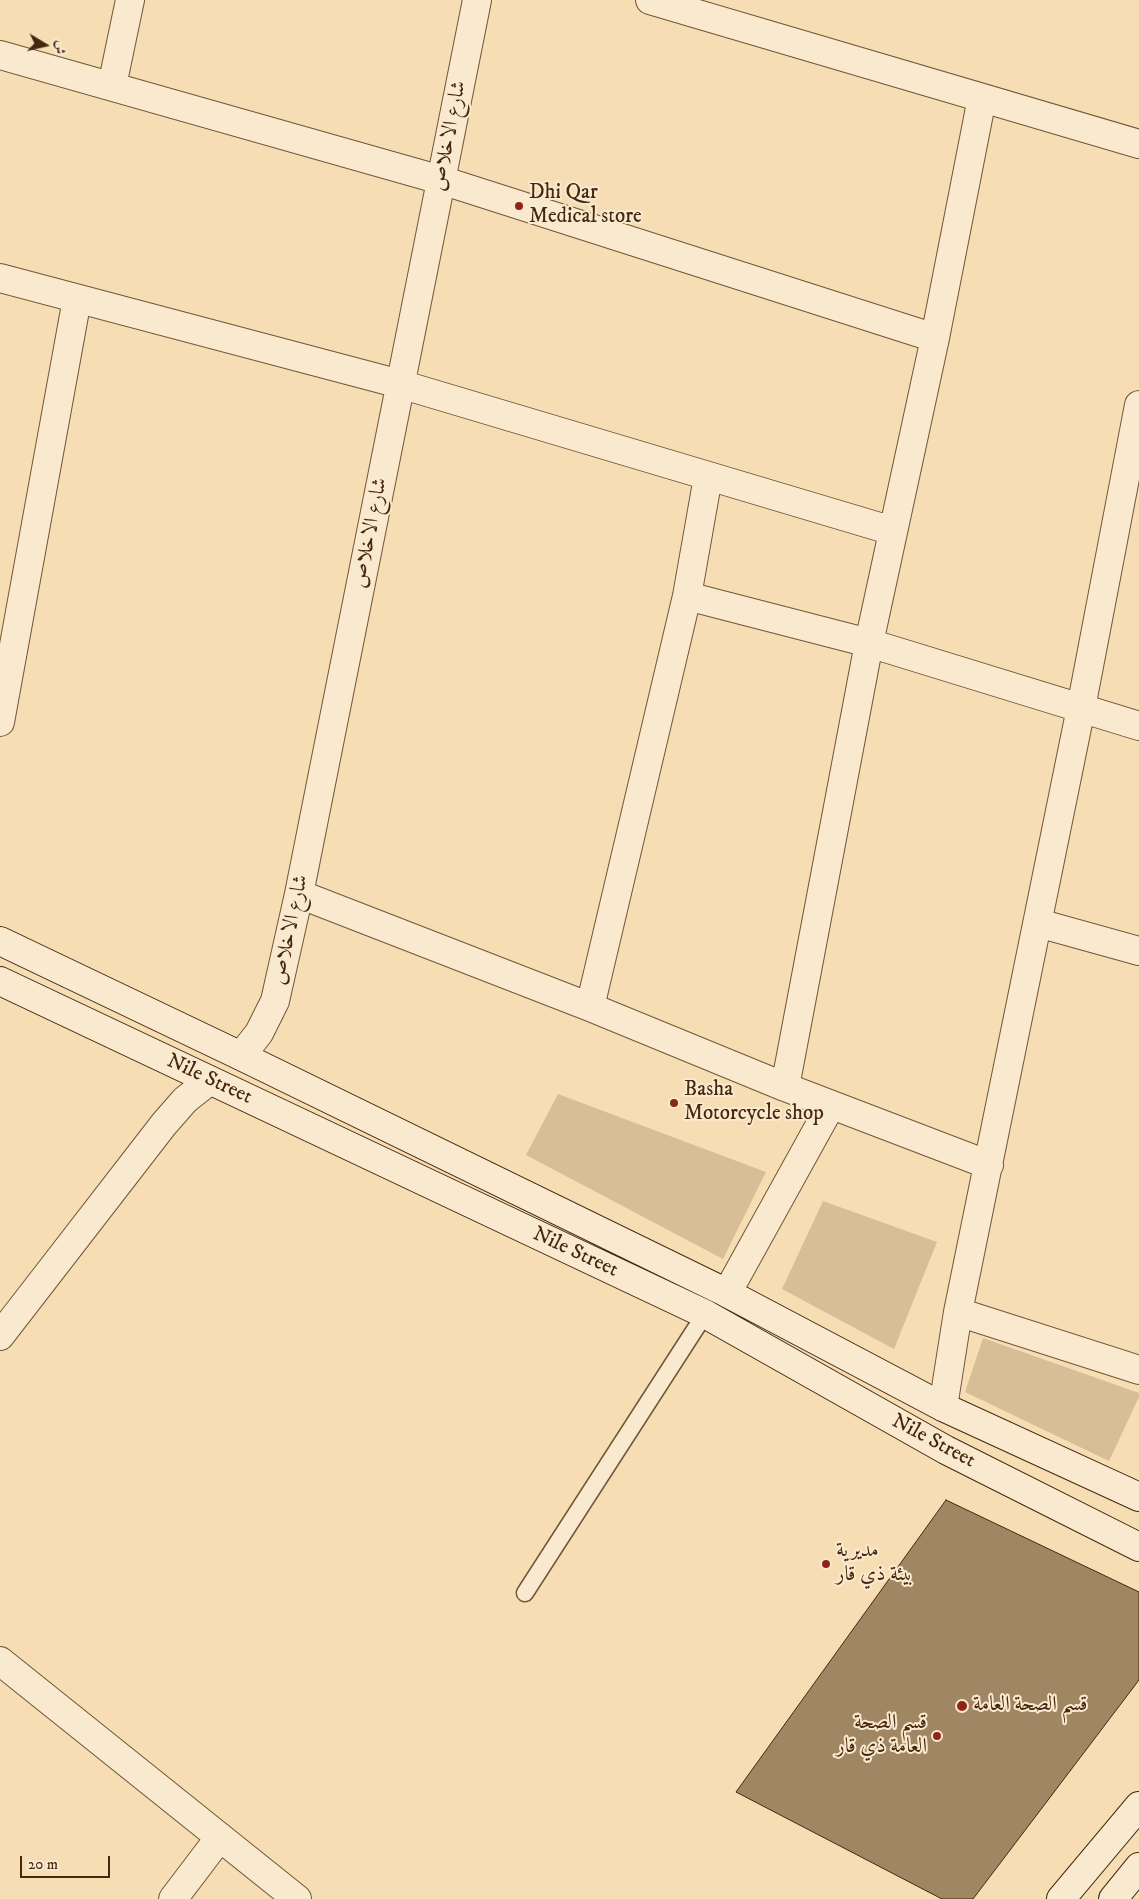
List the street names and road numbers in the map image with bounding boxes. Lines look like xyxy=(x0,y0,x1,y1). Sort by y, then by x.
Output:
street label: شارع الاخلاص xyxy=(427,79,473,193)
street label: شارع الاخلاص xyxy=(348,476,394,590)
street label: شارع الاخلاص xyxy=(267,873,315,987)
street label: Nile Street xyxy=(162,1049,256,1111)
street label: Nile Street xyxy=(528,1222,622,1284)
street label: Nile Street xyxy=(887,1409,979,1475)

